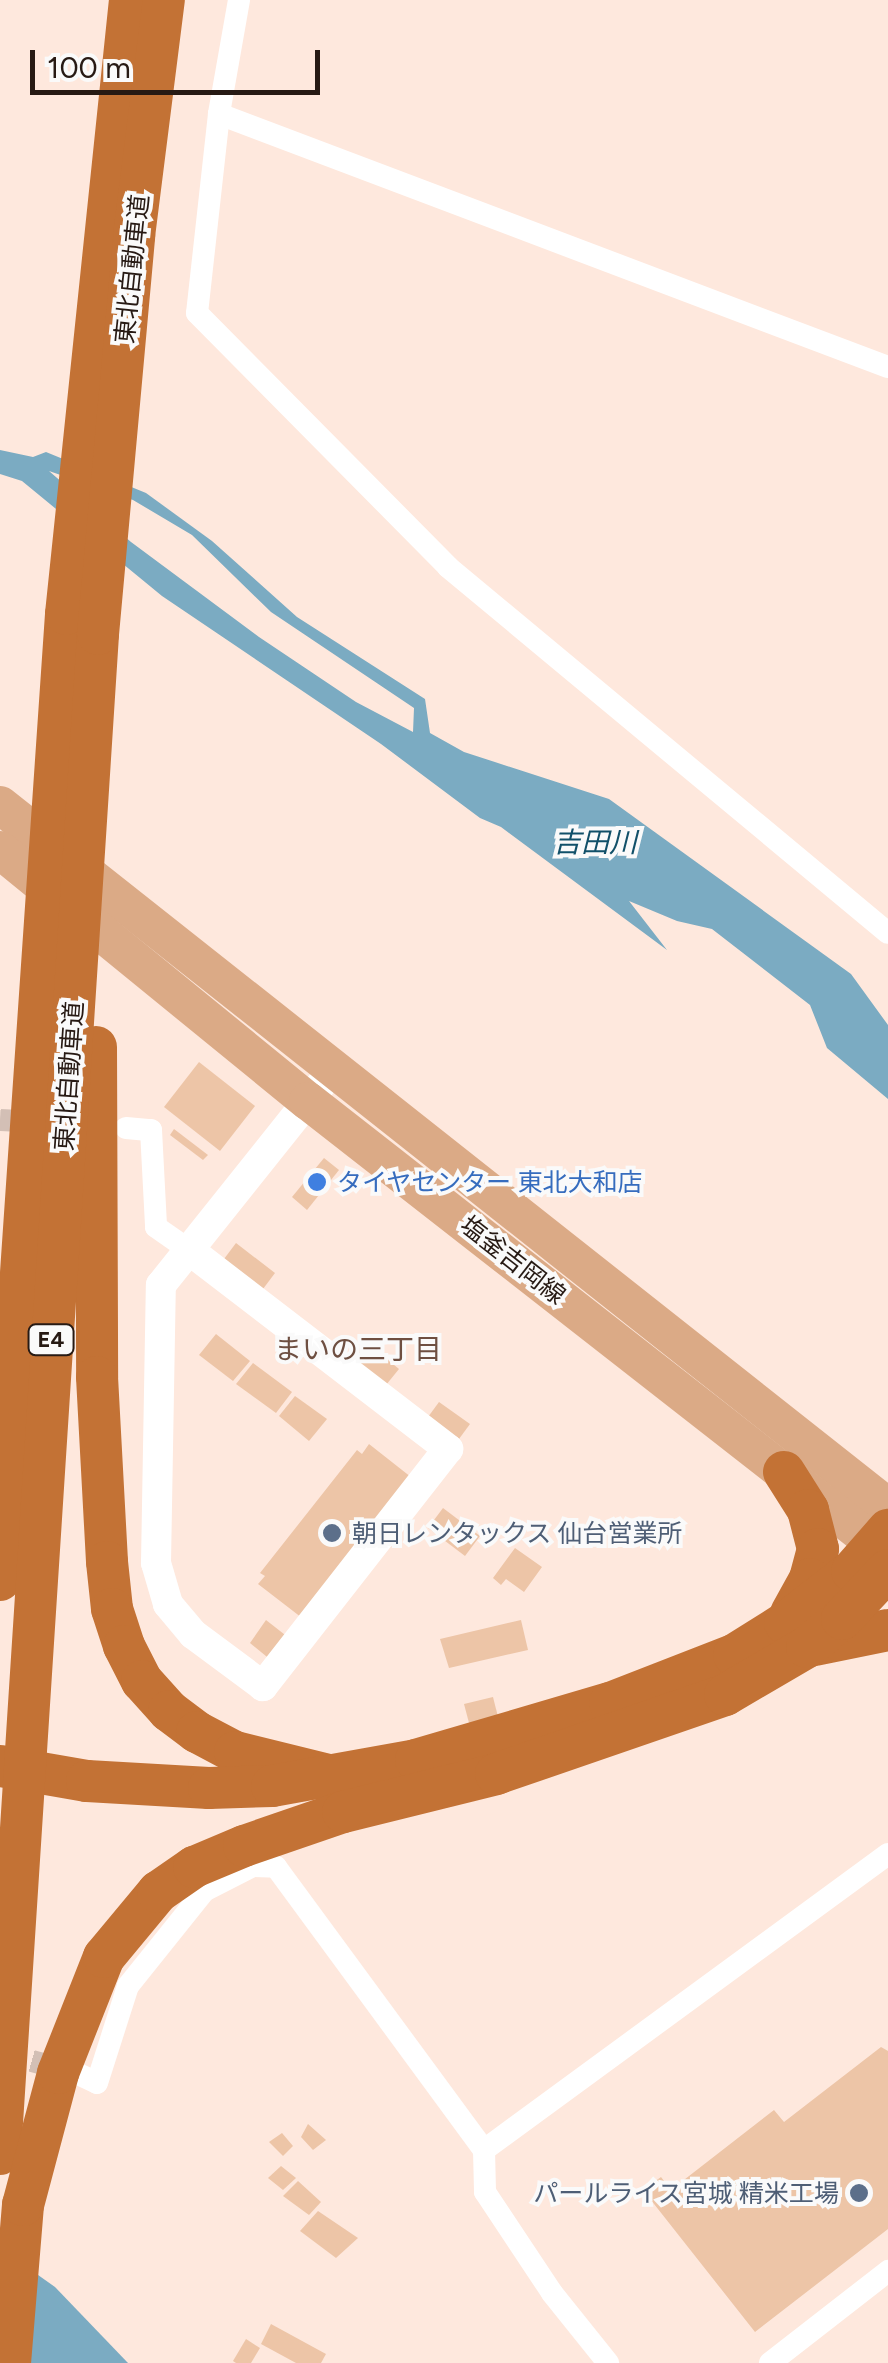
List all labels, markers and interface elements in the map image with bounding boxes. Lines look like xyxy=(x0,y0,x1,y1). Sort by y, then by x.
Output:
scale bar xyxy=(35,30,325,92)
text: 100 m xyxy=(47,49,131,86)
street label: 東北自動車道 xyxy=(109,193,155,345)
water label: 吉田川 xyxy=(553,825,637,859)
street label: 東北自動車道 xyxy=(49,1000,89,1152)
place label: タイヤセンター 東北大和店 xyxy=(337,1167,643,1197)
marker: タイヤセンター 東北大和店 xyxy=(306,1171,328,1193)
street label: 塩釜吉岡線 xyxy=(455,1210,571,1310)
road number: E4 xyxy=(26,1323,76,1357)
district label: まいの三丁目 xyxy=(274,1332,442,1366)
place label: 朝日レンタックス 仙台営業所 xyxy=(352,1518,683,1548)
marker: 朝日レンタックス 仙台営業所 xyxy=(321,1522,343,1544)
place label: パールライス宮城 精米工場 xyxy=(533,2178,839,2208)
marker: パールライス宮城 精米工場 xyxy=(848,2182,870,2204)

